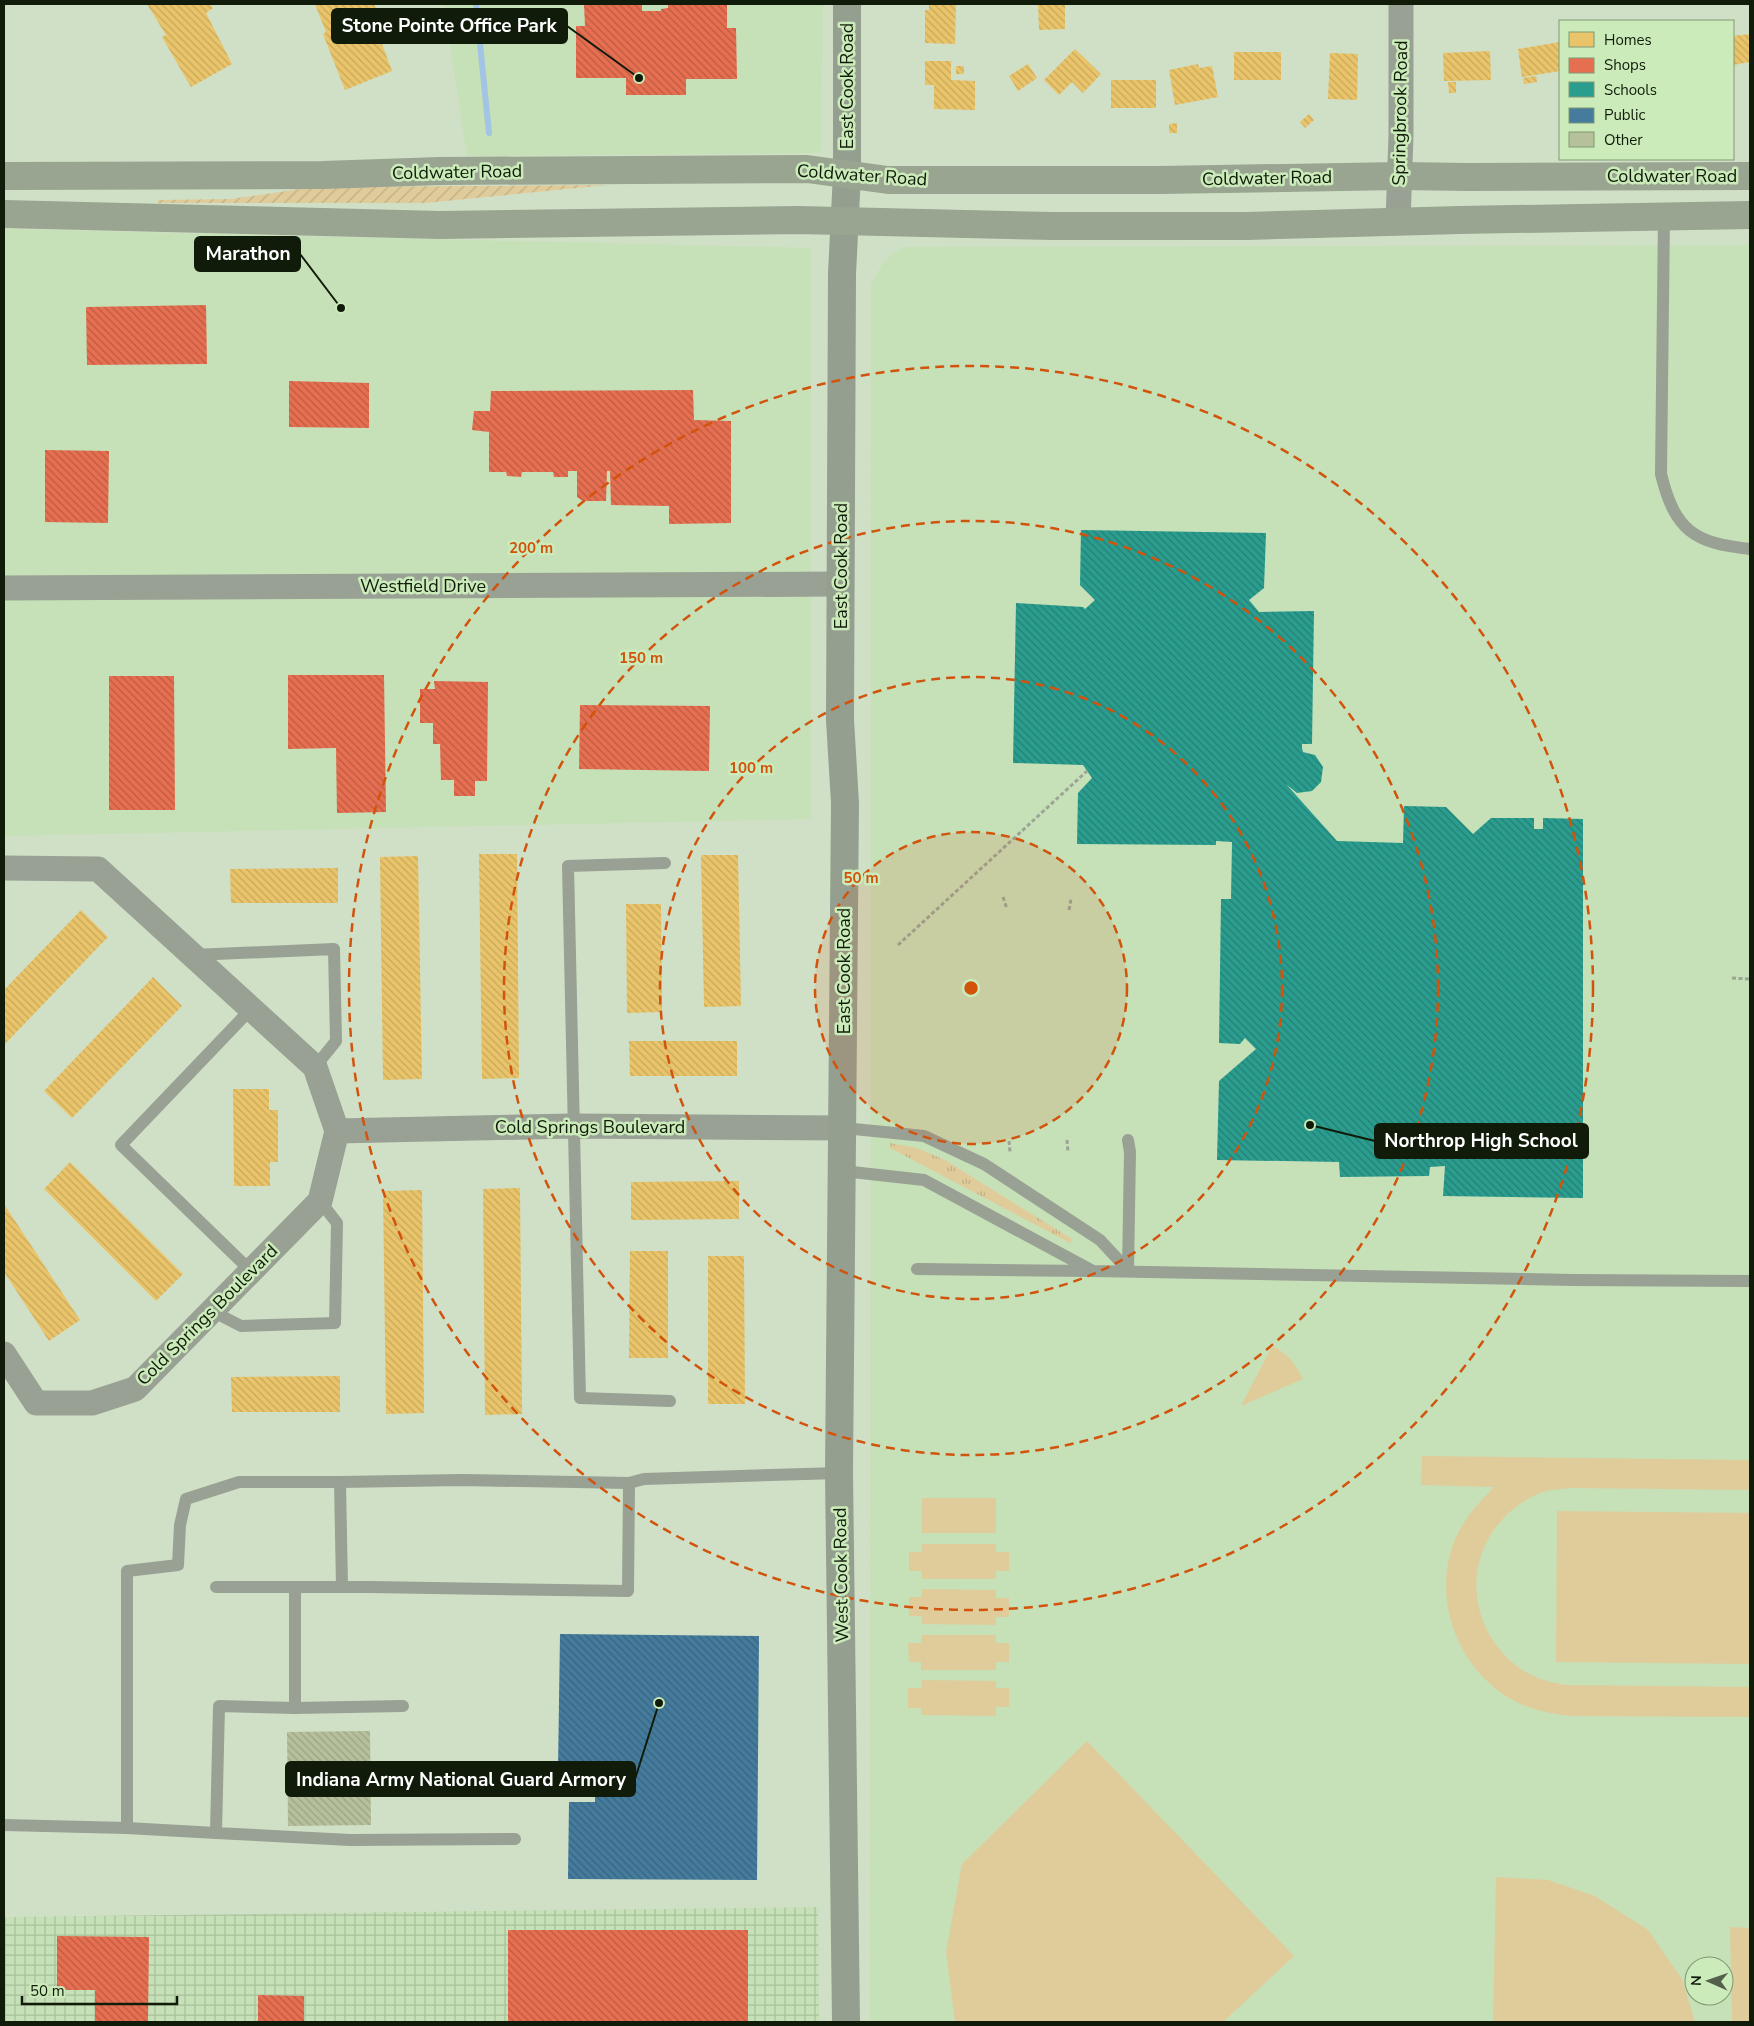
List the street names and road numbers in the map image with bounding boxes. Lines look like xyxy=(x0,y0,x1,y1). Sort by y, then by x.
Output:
street label: East Cook Road xyxy=(835,23,859,149)
street label: Springbrook Road xyxy=(1387,40,1413,186)
street label: Coldwater Road xyxy=(796,158,928,192)
street label: Coldwater Road xyxy=(392,159,522,185)
street label: Coldwater Road xyxy=(1607,164,1737,188)
street label: Coldwater Road xyxy=(1202,165,1332,191)
street label: East Cook Road xyxy=(829,503,853,629)
street label: Westfield Drive xyxy=(360,574,486,598)
street label: East Cook Road xyxy=(832,908,856,1034)
street label: Cold Springs Boulevard xyxy=(495,1115,685,1139)
street label: Cold Springs Boulevard xyxy=(131,1239,283,1391)
street label: West Cook Road xyxy=(828,1507,854,1643)

